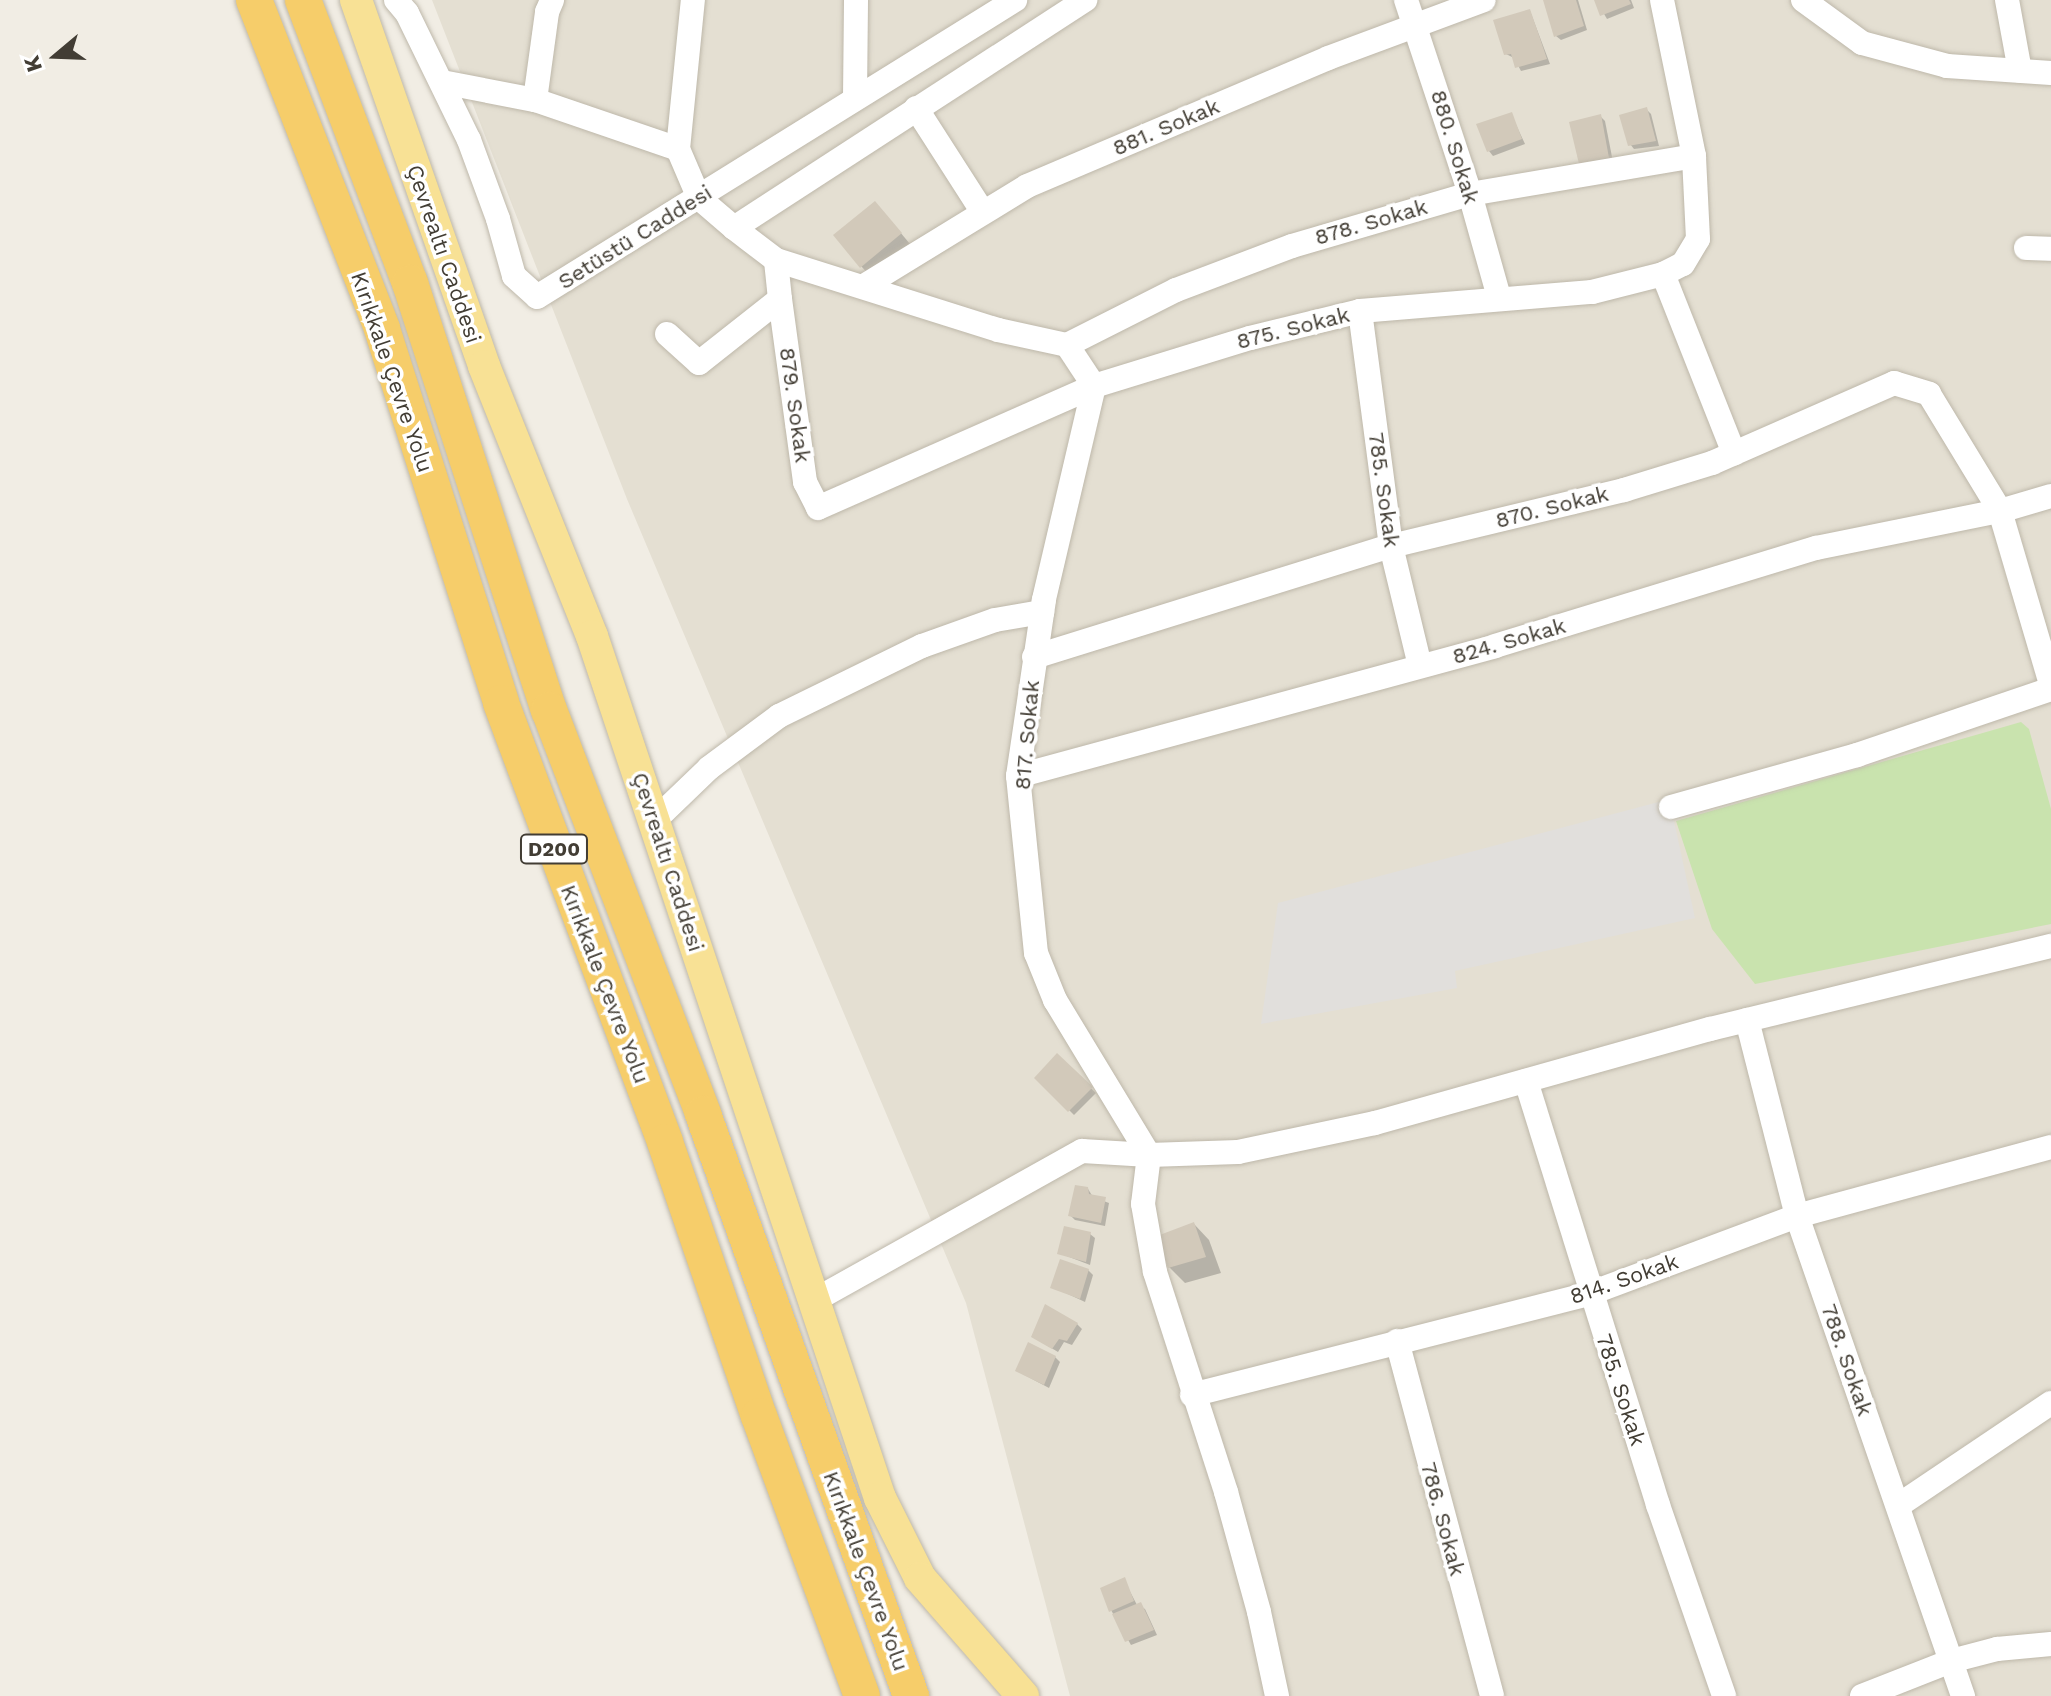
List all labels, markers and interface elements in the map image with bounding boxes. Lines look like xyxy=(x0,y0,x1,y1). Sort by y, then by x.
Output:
north arrow xyxy=(16,16,96,96)
text: K xyxy=(19,53,47,75)
street label: 880. Sokak xyxy=(1425,87,1485,207)
street label: 881. Sokak xyxy=(1109,93,1223,161)
street label: Çevrealtı Caddesi xyxy=(401,161,487,347)
street label: Setüstü Caddesi xyxy=(553,179,717,295)
street label: 878. Sokak xyxy=(1312,193,1430,251)
street label: Kırıkkale Çevre Yolu xyxy=(345,268,439,476)
street label: 875. Sokak xyxy=(1234,301,1352,355)
street label: 879. Sokak xyxy=(774,346,816,464)
street label: 785. Sokak xyxy=(1363,431,1405,549)
street label: 870. Sokak xyxy=(1493,480,1611,534)
street label: 824. Sokak xyxy=(1449,612,1569,670)
street label: 817. Sokak xyxy=(1009,679,1045,791)
street label: Çevrealtı Caddesi xyxy=(627,769,709,955)
road number: D200 xyxy=(518,833,590,865)
street label: Kırıkkale Çevre Yolu xyxy=(555,881,655,1087)
street label: 814. Sokak xyxy=(1566,1248,1682,1310)
street label: 788. Sokak xyxy=(1815,1300,1879,1420)
street label: 785. Sokak xyxy=(1591,1331,1651,1449)
street label: 786. Sokak xyxy=(1415,1459,1471,1579)
street label: Kırıkkale Çevre Yolu xyxy=(817,1467,915,1675)

